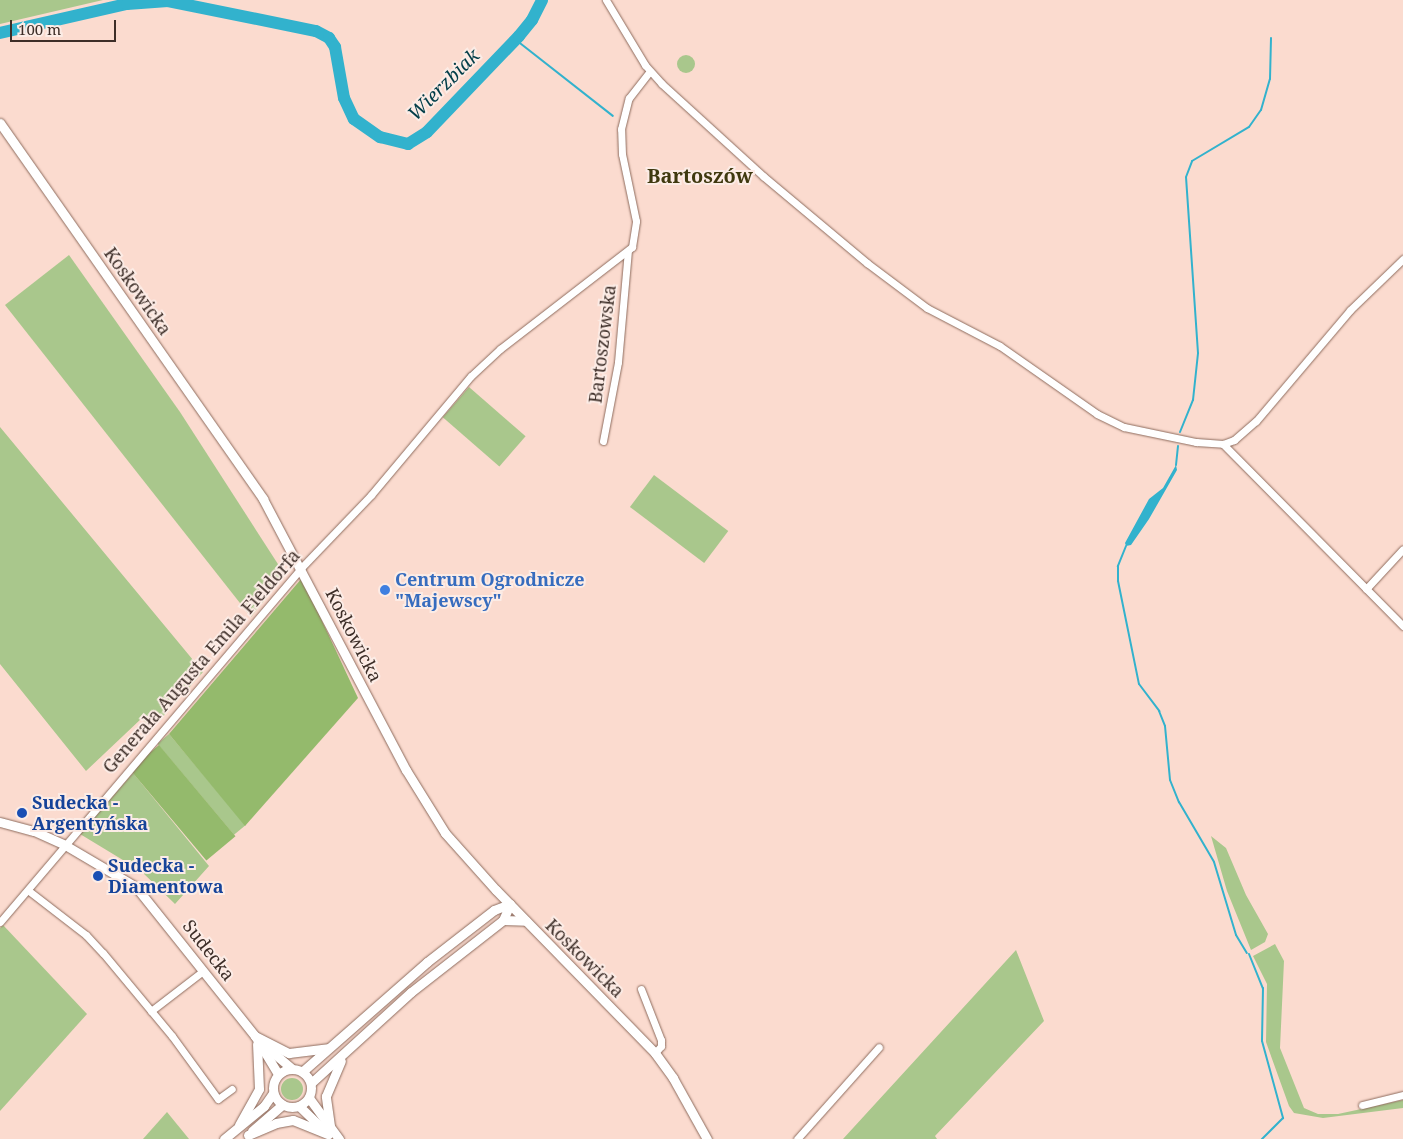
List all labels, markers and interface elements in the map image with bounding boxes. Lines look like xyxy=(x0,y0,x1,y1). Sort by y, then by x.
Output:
scale bar xyxy=(12,10,119,42)
text: 100 m xyxy=(18,19,61,39)
water label: Wierzbiak xyxy=(403,44,485,126)
district label: Bartoszów xyxy=(647,163,753,187)
street label: Koskowicka xyxy=(100,243,176,339)
street label: Bartoszowska xyxy=(584,284,620,404)
street label: Generała Augusta Emila Fieldorfa xyxy=(98,545,304,777)
place label: Centrum Ogrodnicze "Majewscy" xyxy=(395,569,585,612)
marker: Centrum Ogrodnicze "Majewscy" xyxy=(379,584,391,596)
street label: Koskowicka xyxy=(321,585,387,685)
place label: Sudecka - Argentyńska xyxy=(32,792,148,834)
marker: Sudecka - Argentyńska xyxy=(16,807,28,819)
place label: Sudecka - Diamentowa xyxy=(108,855,224,898)
marker: Sudecka - Diamentowa xyxy=(92,870,104,882)
street label: Koskowicka xyxy=(541,914,629,1002)
street label: Sudecka xyxy=(179,915,239,985)

